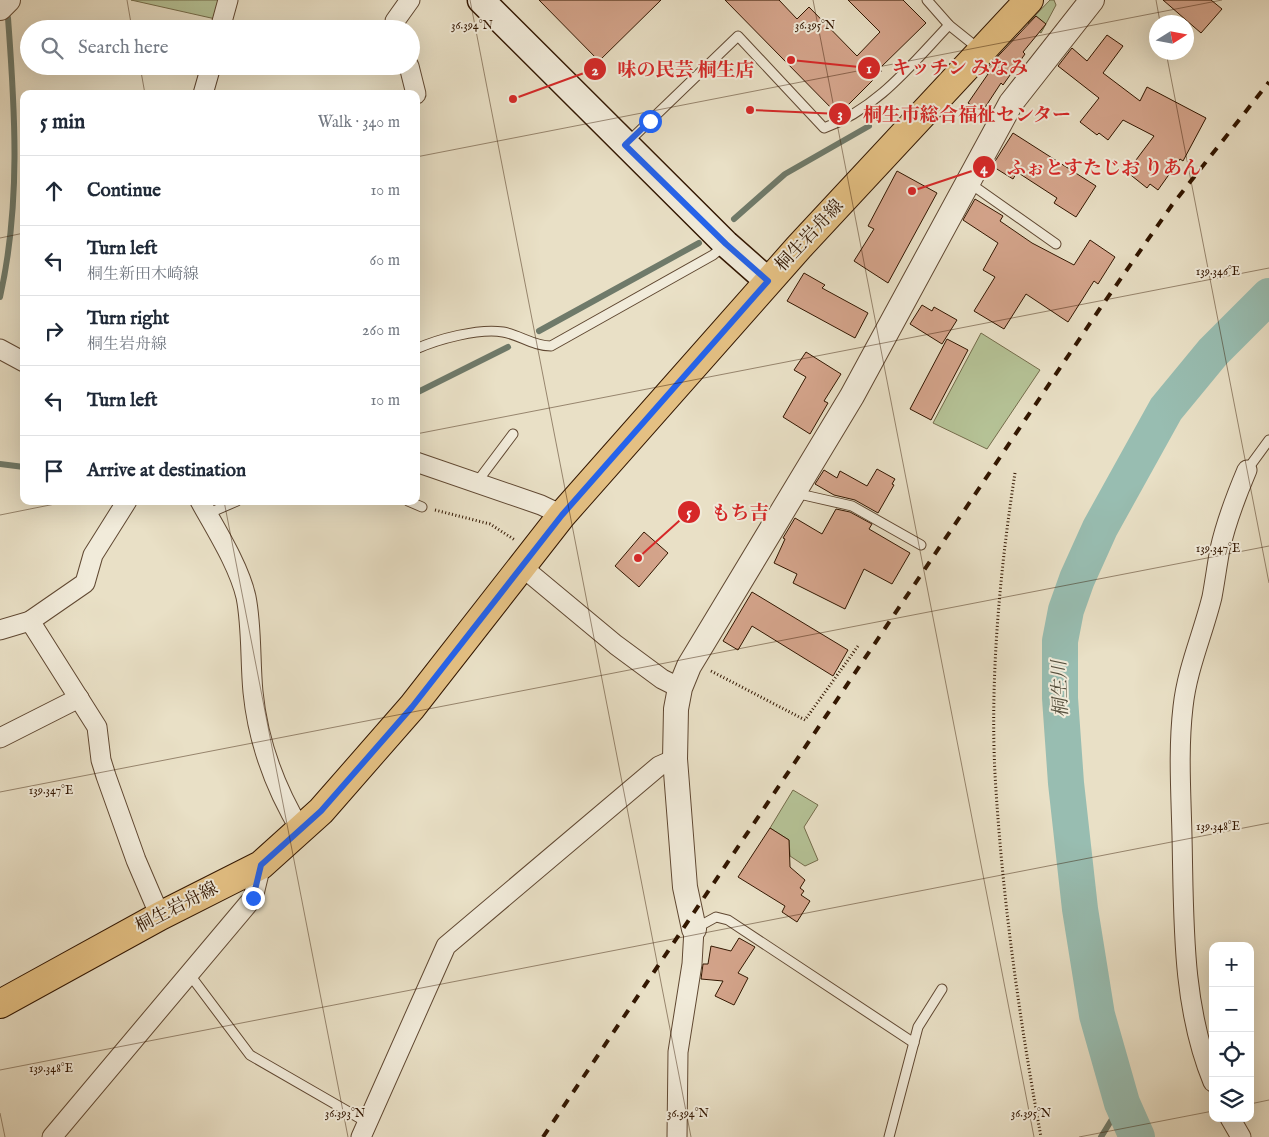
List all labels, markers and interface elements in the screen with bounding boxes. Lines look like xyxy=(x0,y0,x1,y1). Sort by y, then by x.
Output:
north arrow xyxy=(1149,15,1194,60)
text: 36.394°N xyxy=(451,18,494,33)
text: 36.395°N xyxy=(795,18,836,33)
search box xyxy=(20,20,420,75)
icon: search xyxy=(38,34,66,62)
text: Search here xyxy=(78,36,169,60)
callout: キッチン みなみ xyxy=(856,51,1039,85)
callout: 味の民芸 桐生店 xyxy=(582,52,764,86)
text: キッチン みなみ xyxy=(892,57,1028,81)
text: 味の民芸 桐生店 xyxy=(617,59,755,83)
text: 1 xyxy=(866,59,872,78)
text: 2 xyxy=(591,61,599,80)
callout: 桐生市総合福祉センター xyxy=(828,97,1082,131)
text: 桐生市総合福祉センター xyxy=(863,104,1071,128)
text: 3 xyxy=(837,105,843,124)
text: 5 min xyxy=(40,109,85,136)
route start xyxy=(639,110,662,133)
text: Walk · 340 m xyxy=(318,113,400,133)
callout: ふぉとすたじお りあん xyxy=(972,150,1211,184)
text: ふぉとすたじお りあん xyxy=(1007,157,1201,181)
text: 4 xyxy=(980,159,988,178)
icon: ahead xyxy=(40,177,68,205)
text: Continue xyxy=(87,179,161,203)
text: 10 m xyxy=(370,181,400,201)
street label: 桐生岩舟線 xyxy=(771,195,849,277)
text: Turn left xyxy=(87,237,158,261)
icon: left xyxy=(40,247,68,275)
text: 60 m xyxy=(370,251,400,271)
text: 139.346°E xyxy=(1196,264,1240,279)
text: 桐生新田木崎線 xyxy=(87,265,199,285)
text: Turn right xyxy=(87,307,169,331)
icon: right xyxy=(40,317,68,345)
text: 260 m xyxy=(362,321,400,341)
text: 桐生岩舟線 xyxy=(87,335,167,355)
icon: left xyxy=(40,387,68,415)
text: Turn left xyxy=(87,389,158,413)
text: 10 m xyxy=(370,391,400,411)
icon: arrive xyxy=(40,457,68,485)
text: Arrive at destination xyxy=(87,459,246,483)
callout: もち吉 xyxy=(677,495,779,529)
text: もち吉 xyxy=(711,502,769,526)
text: 5 xyxy=(686,503,692,522)
text: 139.347°E xyxy=(1196,541,1240,556)
water label: 桐生川 xyxy=(1048,658,1074,718)
text: 139.347°E xyxy=(29,783,73,798)
text: 139.348°E xyxy=(1196,819,1240,834)
street label: 桐生岩舟線 xyxy=(132,877,222,939)
route end xyxy=(242,887,265,910)
map controls xyxy=(1209,942,1254,1122)
button: + xyxy=(1209,942,1254,987)
button: − xyxy=(1209,987,1254,1032)
button: locate xyxy=(1209,1032,1254,1077)
text: 139.348°E xyxy=(29,1061,73,1076)
button: layers xyxy=(1209,1077,1254,1122)
text: 36.393°N xyxy=(325,1106,366,1121)
text: 36.394°N xyxy=(667,1106,710,1121)
text: 36.395°N xyxy=(1011,1106,1052,1121)

